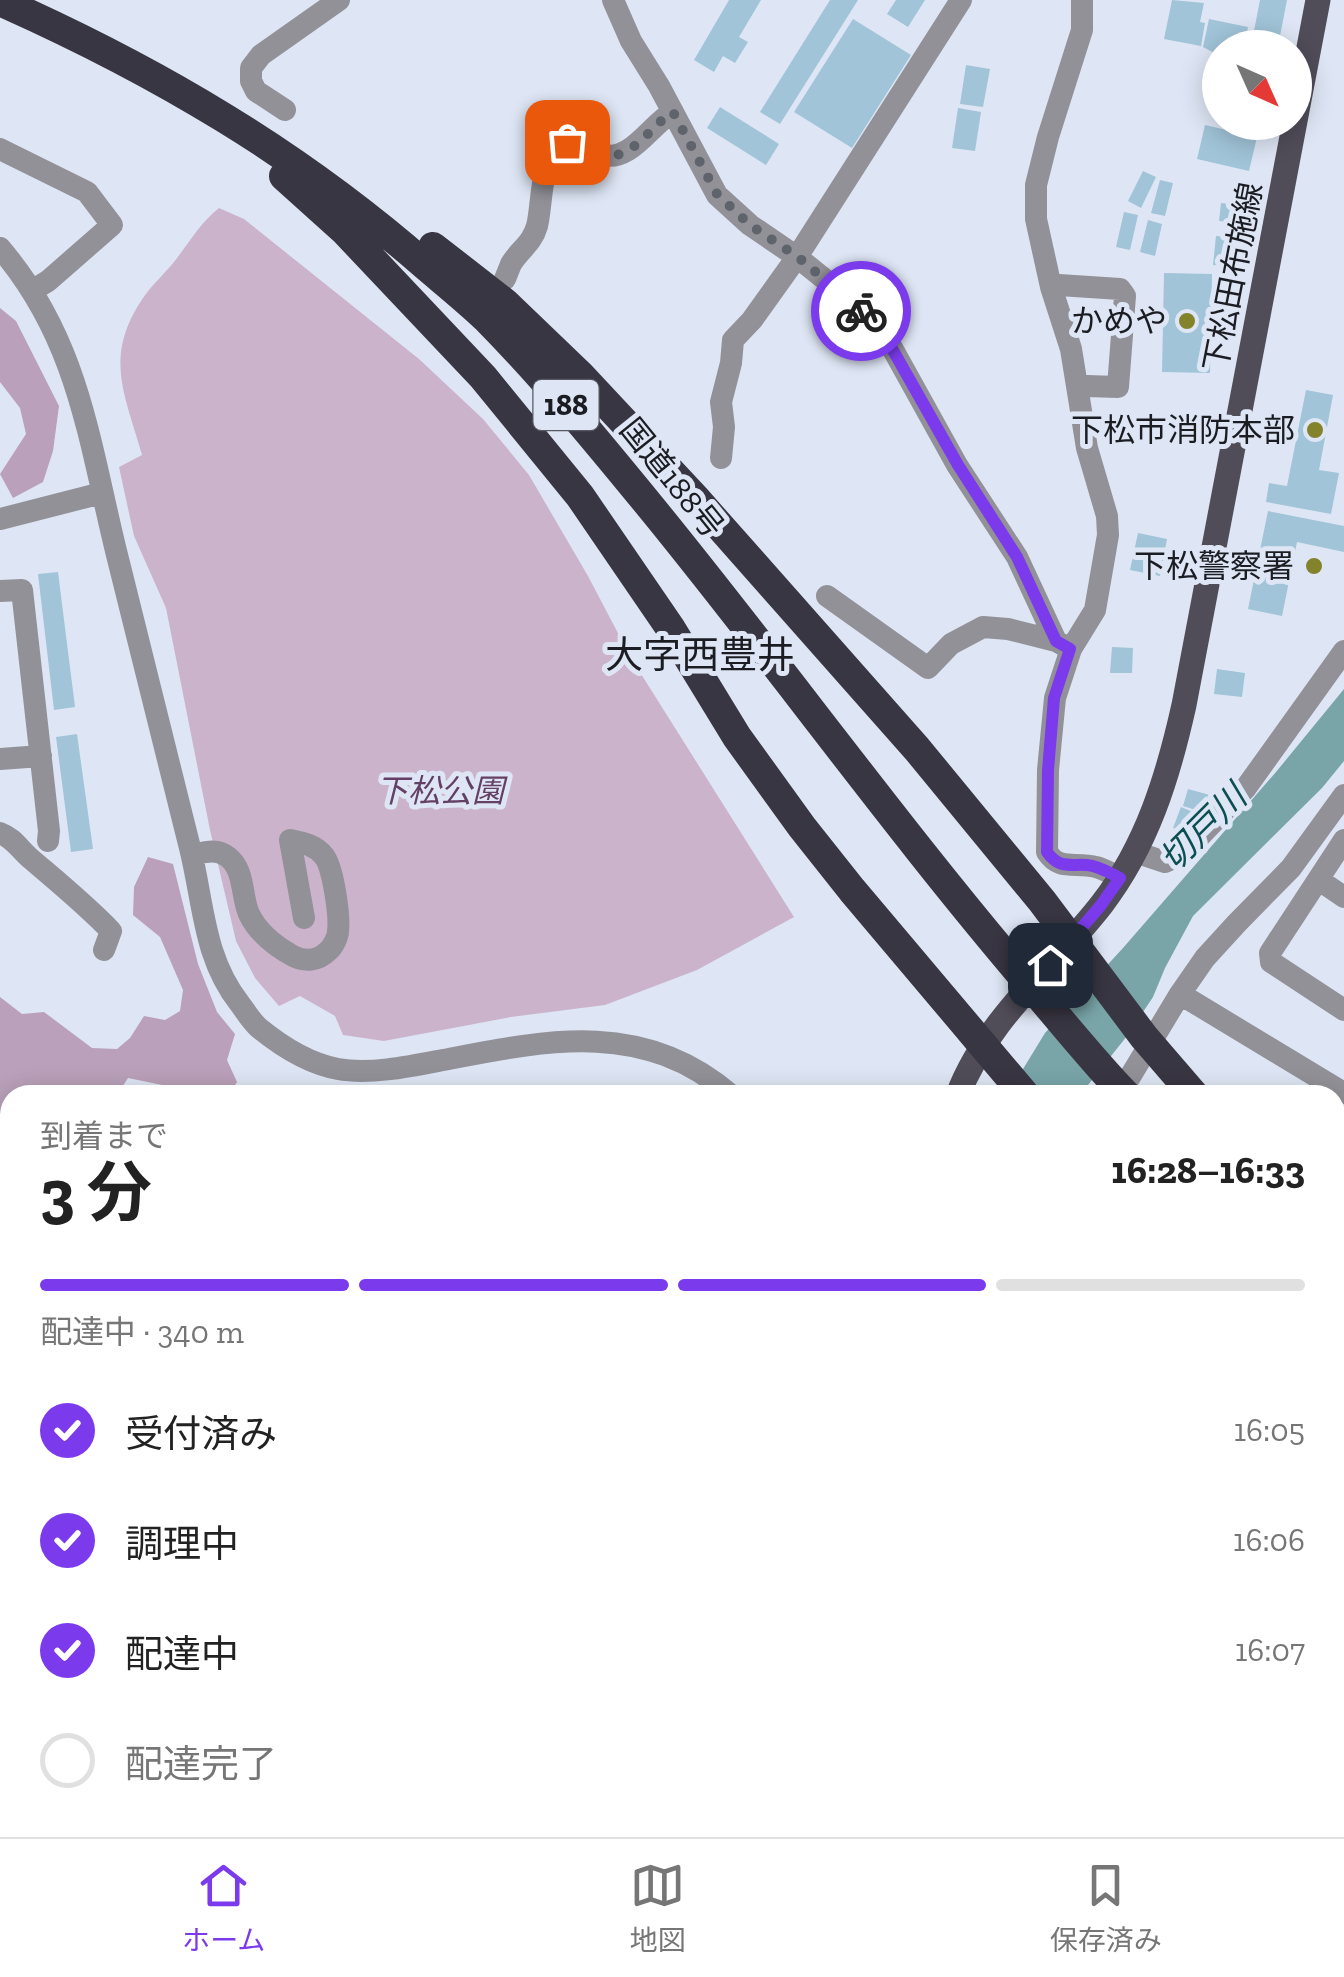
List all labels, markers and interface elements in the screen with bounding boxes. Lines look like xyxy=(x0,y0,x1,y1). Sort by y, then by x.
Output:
north arrow xyxy=(1202,30,1312,140)
map controls xyxy=(1202,30,1312,140)
pin xyxy=(525,100,610,185)
icon: bag xyxy=(540,115,595,170)
street label: 下松田布施線 xyxy=(1196,179,1270,375)
courier xyxy=(811,261,911,361)
icon: bike xyxy=(834,284,889,339)
place label: かめや xyxy=(1071,302,1167,340)
marker: かめや xyxy=(1176,310,1198,332)
road number: 188 xyxy=(534,380,598,430)
street label: 国道188号 xyxy=(612,411,732,545)
place label: 下松市消防本部 xyxy=(1071,411,1295,449)
marker: 下松市消防本部 xyxy=(1304,419,1326,441)
place label: 下松警察署 xyxy=(1134,547,1294,585)
marker: 下松警察署 xyxy=(1303,555,1325,577)
district label: 大字西豊井 xyxy=(605,632,795,678)
park label: 下松公園 xyxy=(376,772,508,810)
water label: 切戸川 xyxy=(1151,773,1258,880)
pin xyxy=(1008,923,1093,1008)
icon: home xyxy=(1023,938,1078,993)
text: 到着まで xyxy=(40,1117,168,1155)
text: 16:28–16:33 xyxy=(1111,1147,1305,1193)
text: 3 分 xyxy=(40,1154,152,1232)
text: 配達中 · 340 m xyxy=(40,1313,244,1351)
icon: check xyxy=(40,1403,95,1458)
text: 受付済み xyxy=(125,1411,277,1457)
text: 16:05 xyxy=(1234,1411,1305,1449)
icon: check xyxy=(40,1513,95,1568)
text: 調理中 xyxy=(125,1521,239,1567)
text: 16:06 xyxy=(1233,1521,1305,1559)
icon: check xyxy=(40,1623,95,1678)
text: 配達中 xyxy=(125,1631,239,1677)
text: 16:07 xyxy=(1235,1631,1305,1669)
text: 配達完了 xyxy=(125,1741,277,1787)
tab: ホーム xyxy=(182,1858,265,1958)
tab: 地図 xyxy=(630,1858,686,1958)
tab: 保存済み xyxy=(1050,1858,1162,1958)

